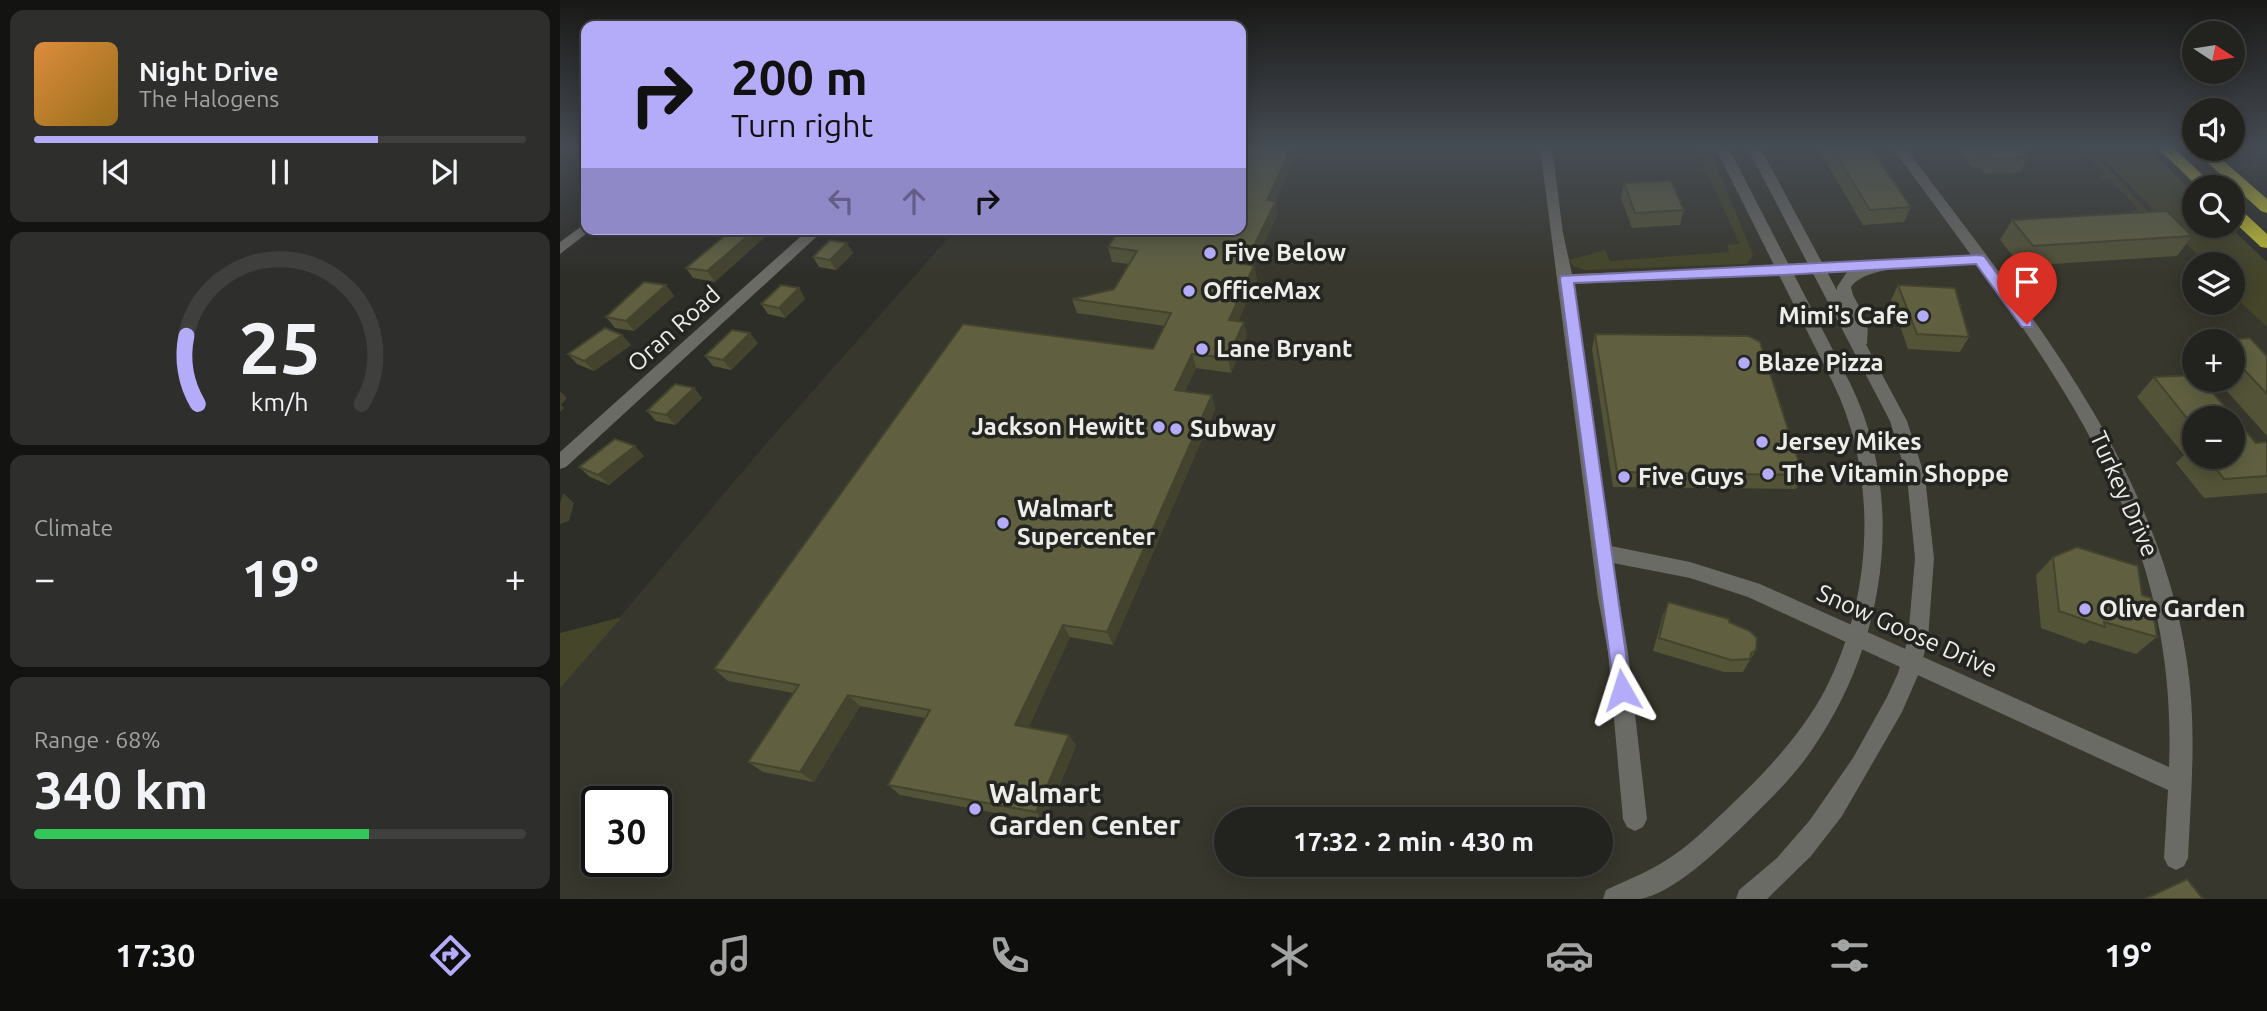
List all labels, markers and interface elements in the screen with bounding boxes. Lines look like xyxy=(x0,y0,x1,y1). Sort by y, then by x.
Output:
north arrow xyxy=(2182,21,2245,84)
map controls xyxy=(2182,21,2245,469)
icon: right xyxy=(616,49,707,140)
text: 200 m xyxy=(731,49,868,104)
text: Night Drive xyxy=(139,57,279,86)
text: The Halogens xyxy=(139,86,279,111)
button: sound xyxy=(2182,98,2245,161)
text: Turn right xyxy=(731,107,873,143)
icon: previous xyxy=(97,153,135,191)
icon: pause xyxy=(261,153,299,191)
icon: next xyxy=(425,153,463,191)
button: search xyxy=(2182,175,2245,238)
icon: left xyxy=(822,182,860,220)
icon: ahead xyxy=(895,182,933,220)
icon: right xyxy=(968,182,1006,220)
place label: Five Below xyxy=(1224,239,1346,266)
marker: Five Below xyxy=(1202,245,1218,261)
pin xyxy=(1997,252,2057,324)
button: layers xyxy=(2182,252,2245,315)
icon: arrive xyxy=(2008,263,2046,301)
place label: OfficeMax xyxy=(1203,277,1321,304)
street label: Oran Road xyxy=(622,280,725,377)
marker: OfficeMax xyxy=(1181,283,1197,299)
place label: Mimi's Cafe xyxy=(1779,302,1909,329)
text: 25 xyxy=(239,307,321,389)
marker: Mimi's Cafe xyxy=(1915,308,1931,324)
button: + xyxy=(2182,329,2245,392)
place label: Lane Bryant xyxy=(1216,335,1352,362)
marker: Lane Bryant xyxy=(1194,341,1210,357)
place label: Blaze Pizza xyxy=(1758,349,1884,376)
marker: Blaze Pizza xyxy=(1736,355,1752,371)
text: km/h xyxy=(251,388,309,416)
button: − xyxy=(2182,406,2245,469)
place label: Jackson Hewitt xyxy=(971,413,1145,440)
place label: Subway xyxy=(1190,415,1276,442)
marker: Jackson Hewitt xyxy=(1151,419,1167,435)
marker: Subway xyxy=(1168,421,1184,437)
street label: Turkey Drive xyxy=(2085,427,2164,561)
place label: Jersey Mikes xyxy=(1776,428,1922,455)
marker: Jersey Mikes xyxy=(1754,434,1770,450)
place label: The Vitamin Shoppe xyxy=(1782,460,2009,487)
place label: Five Guys xyxy=(1638,463,1744,490)
marker: The Vitamin Shoppe xyxy=(1760,466,1776,482)
marker: Five Guys xyxy=(1616,469,1632,485)
place label: Walmart Supercenter xyxy=(1017,495,1156,550)
text: Climate xyxy=(34,515,113,540)
marker: Walmart Supercenter xyxy=(995,515,1011,531)
text: 19° xyxy=(241,549,319,607)
text: − xyxy=(34,557,55,599)
text: + xyxy=(505,557,526,599)
street label: Snow Goose Drive xyxy=(1813,579,2001,682)
place label: Olive Garden xyxy=(2099,595,2245,622)
marker: Olive Garden xyxy=(2077,601,2093,617)
position arrow xyxy=(1585,653,1659,727)
text: Range · 68% xyxy=(34,727,161,752)
text: 340 km xyxy=(34,761,208,819)
place label: Walmart Garden Center xyxy=(989,777,1181,840)
speed limit sign: 30 xyxy=(581,786,672,877)
marker: Walmart Garden Center xyxy=(967,801,983,817)
text: 17:32 · 2 min · 430 m xyxy=(1293,827,1534,856)
icon: directions xyxy=(426,931,475,980)
icon: music xyxy=(706,931,755,980)
icon: phone xyxy=(985,931,1034,980)
icon: climate xyxy=(1265,931,1314,980)
icon: car xyxy=(1545,931,1594,980)
icon: filters xyxy=(1825,931,1874,980)
text: 17:30 xyxy=(115,937,195,973)
text: 19° xyxy=(2104,937,2152,973)

